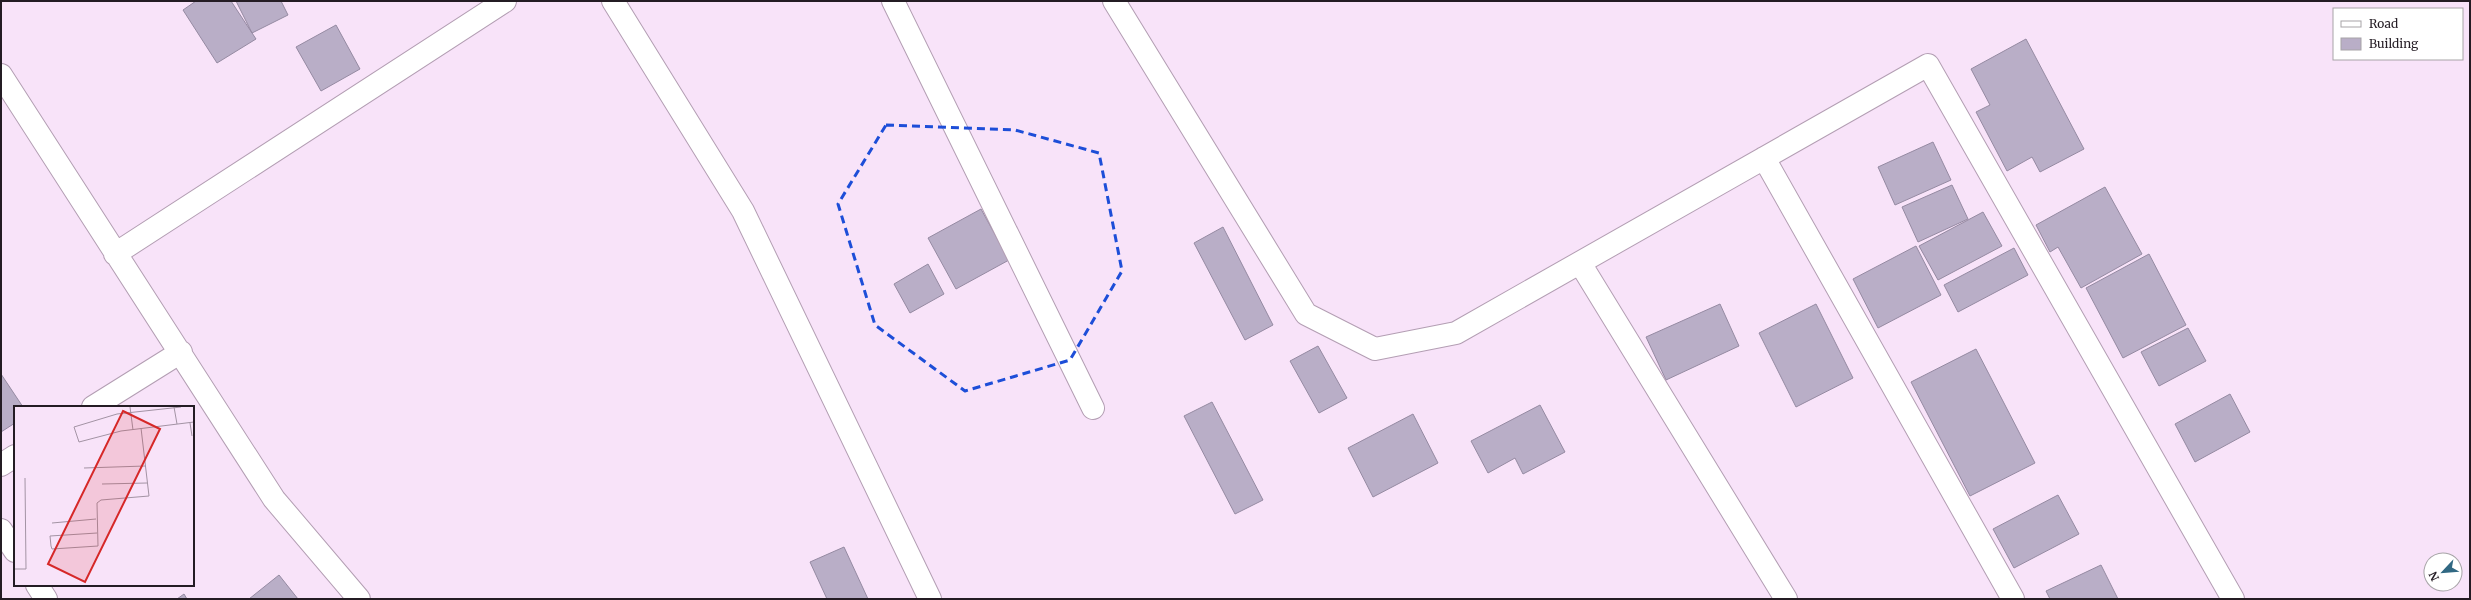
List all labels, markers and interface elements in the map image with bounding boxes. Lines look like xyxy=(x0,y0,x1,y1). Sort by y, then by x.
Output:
legend xyxy=(2333,8,2463,60)
text: Road xyxy=(2369,16,2398,31)
text: Building xyxy=(2369,36,2419,51)
inset map xyxy=(14,406,194,586)
north arrow xyxy=(2423,552,2463,592)
text: N xyxy=(2426,569,2442,583)

